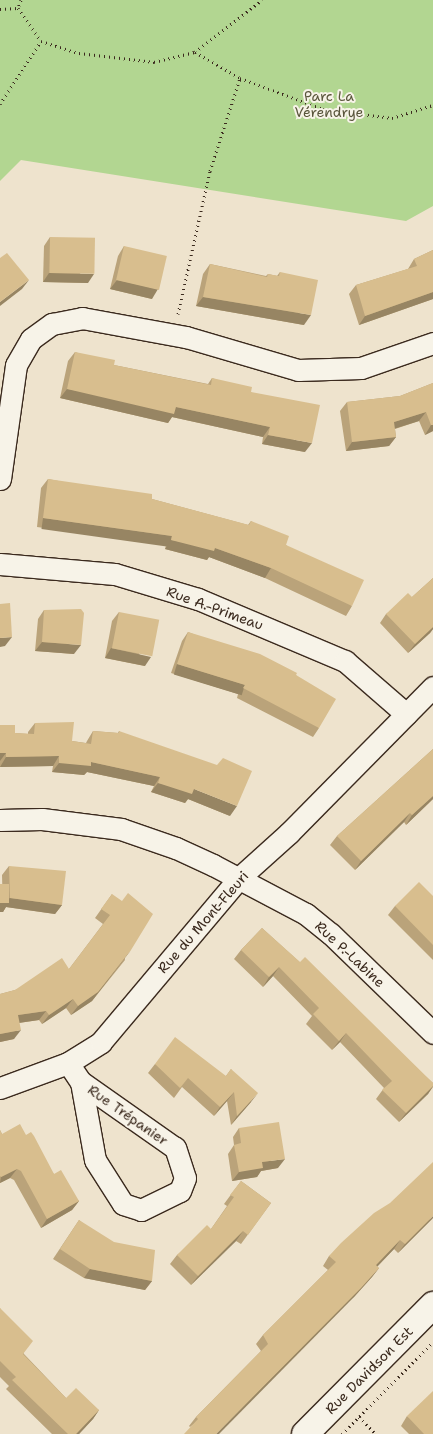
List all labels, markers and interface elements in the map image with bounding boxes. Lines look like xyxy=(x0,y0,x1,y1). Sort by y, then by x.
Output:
park label: Parc La Vérendrye xyxy=(294,88,364,120)
street label: Rue A.-Primeau xyxy=(164,583,266,633)
street label: Rue du Mont-Fleuri xyxy=(154,867,252,977)
street label: Rue P.-Labine xyxy=(312,917,388,991)
street label: Rue Trépanier xyxy=(85,1081,171,1149)
street label: Rue Davidson Est xyxy=(322,1323,416,1417)

